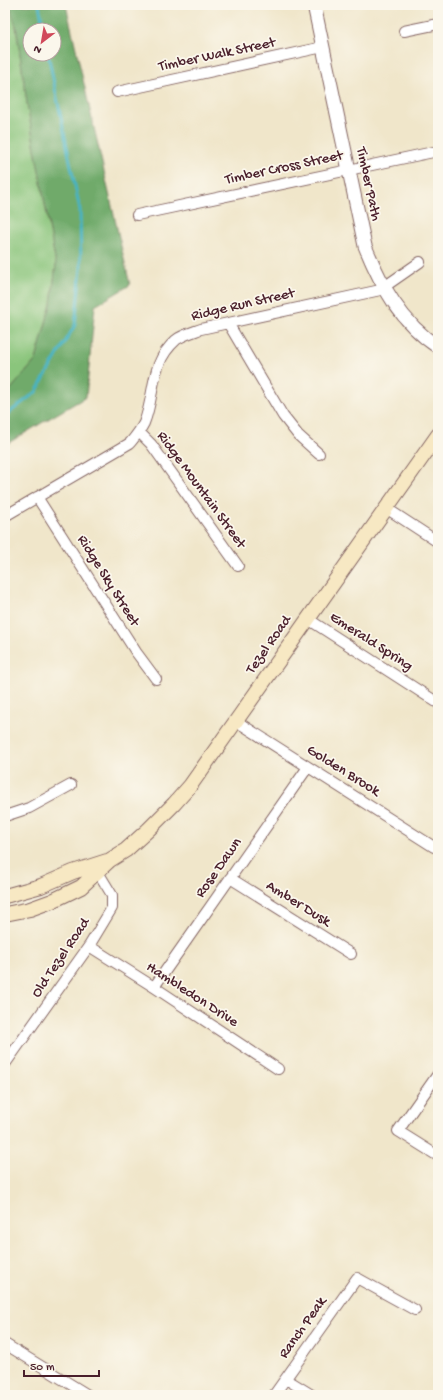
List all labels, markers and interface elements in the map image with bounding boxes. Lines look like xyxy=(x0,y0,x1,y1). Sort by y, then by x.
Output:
north arrow xyxy=(22,22,62,62)
street label: Timber Walk Street xyxy=(156,33,279,76)
text: N xyxy=(32,42,44,56)
street label: Timber Path xyxy=(351,144,385,223)
street label: Timber Cross Street xyxy=(222,146,346,189)
street label: Ridge Run Street xyxy=(190,284,298,326)
street label: Ridge Mountain Street xyxy=(152,428,251,554)
street label: Ridge Sky Street xyxy=(73,532,144,632)
street label: Emerald Spring xyxy=(326,608,416,676)
street label: Tezel Road xyxy=(242,611,296,679)
street label: Golden Brook xyxy=(303,741,384,801)
street label: Rose Dawn xyxy=(192,834,246,902)
street label: Amber Dusk xyxy=(262,877,335,932)
street label: Old Tezel Road xyxy=(28,914,95,1001)
street label: Hambledon Drive xyxy=(142,958,242,1032)
street label: Ranch Peak xyxy=(275,1293,331,1362)
scale bar xyxy=(24,1352,99,1378)
text: 50 m xyxy=(30,1361,55,1375)

